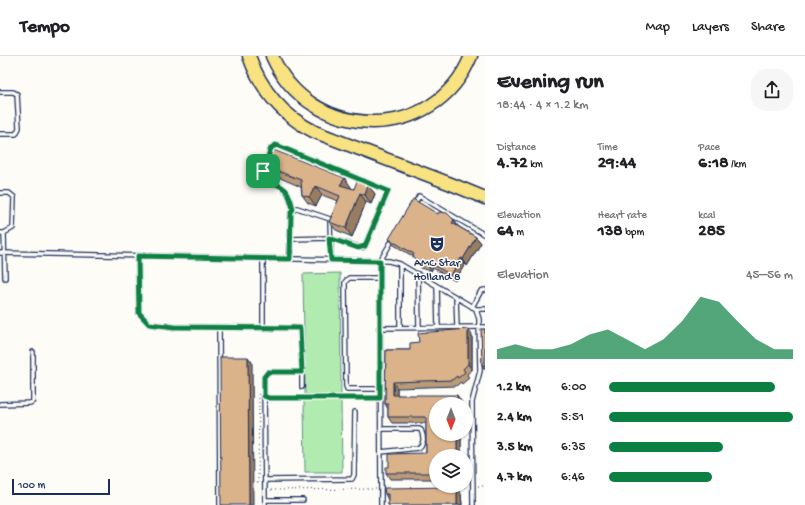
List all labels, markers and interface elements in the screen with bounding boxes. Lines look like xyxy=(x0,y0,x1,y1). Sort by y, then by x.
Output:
text: Tempo xyxy=(20,16,70,39)
text: Map xyxy=(646,19,670,36)
text: Layers xyxy=(692,19,729,36)
text: Share xyxy=(751,19,785,36)
button: share xyxy=(751,69,793,111)
text: Evening run xyxy=(497,70,604,96)
text: 18:44 · 4 × 1.2 km xyxy=(497,98,588,113)
text: Distance xyxy=(497,142,536,154)
text: Time xyxy=(598,142,618,154)
text: Pace xyxy=(698,142,720,154)
pin xyxy=(246,154,280,188)
text: 4.72 xyxy=(497,154,528,174)
text: 29:44 xyxy=(598,154,636,174)
text: 6:18 xyxy=(698,154,728,174)
text: km xyxy=(528,159,543,171)
text: /km xyxy=(728,159,746,171)
icon: arrive xyxy=(252,160,274,182)
text: Elevation xyxy=(497,210,541,222)
text: Heart rate xyxy=(598,210,647,222)
text: kcal xyxy=(698,210,716,222)
text: 64 xyxy=(497,222,514,242)
text: 138 xyxy=(598,222,623,242)
text: 285 xyxy=(698,222,725,242)
text: m xyxy=(514,227,524,239)
text: bpm xyxy=(623,227,644,239)
theatre icon: AMC Star Holland 8 xyxy=(428,235,446,253)
place label: AMC Star Holland 8 xyxy=(413,257,462,285)
text: Elevation xyxy=(497,268,549,283)
text: 45–56 m xyxy=(746,268,793,283)
text: 1.2 km xyxy=(497,380,531,395)
text: 6:00 xyxy=(561,380,586,395)
north arrow xyxy=(429,397,473,441)
map controls xyxy=(429,397,473,493)
text: 2.4 km xyxy=(497,410,532,425)
text: 5:51 xyxy=(561,410,584,425)
text: 3.5 km xyxy=(497,440,533,455)
text: 6:35 xyxy=(561,440,585,455)
button: layers xyxy=(429,449,473,493)
text: 4.7 km xyxy=(497,470,532,485)
text: 6:46 xyxy=(561,470,584,485)
scale bar xyxy=(12,477,110,496)
text: 100 m xyxy=(18,480,45,492)

